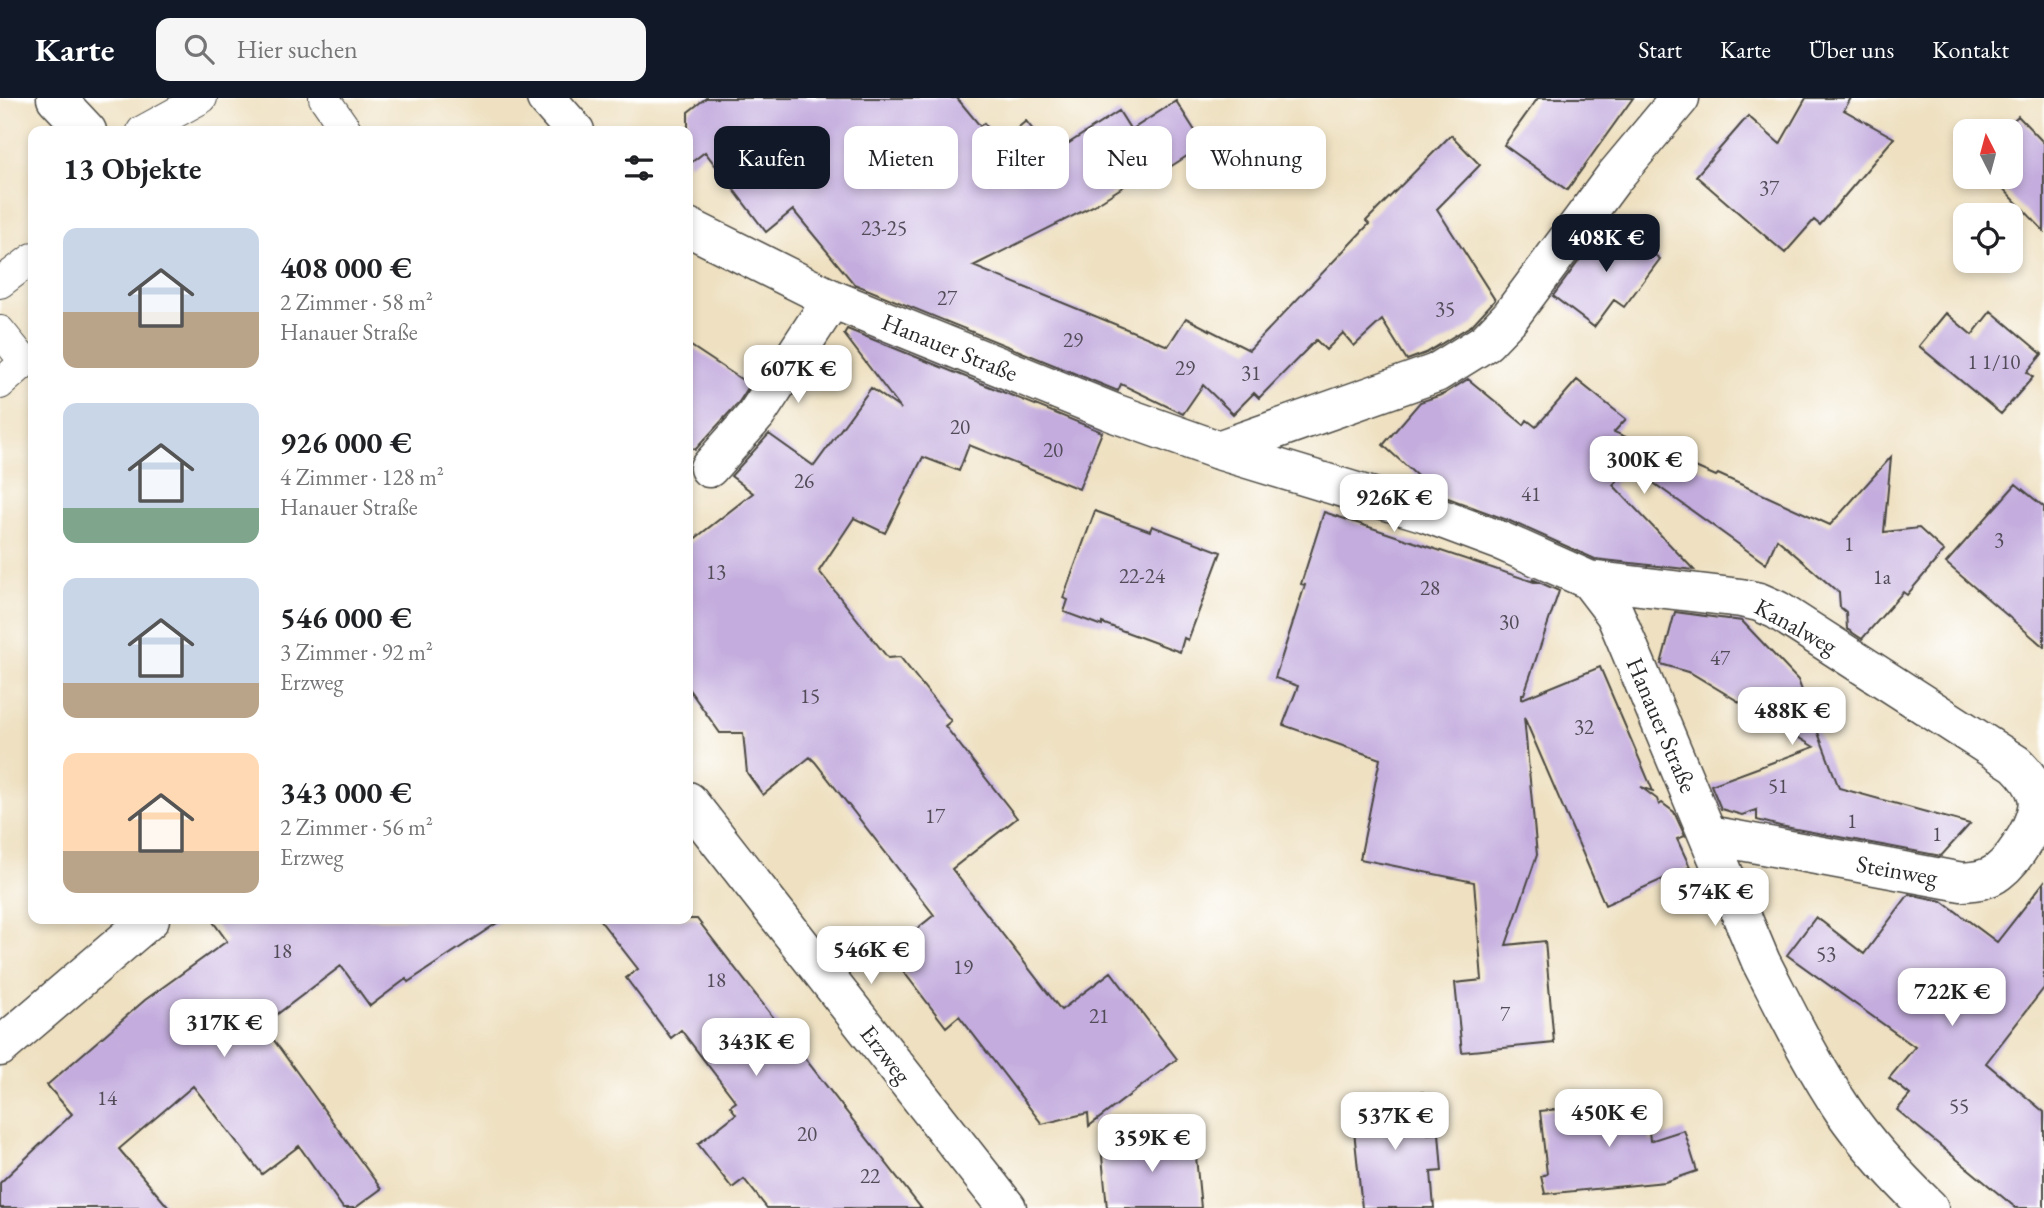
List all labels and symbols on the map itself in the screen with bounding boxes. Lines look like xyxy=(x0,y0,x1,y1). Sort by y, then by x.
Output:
north arrow xyxy=(1953,119,2023,189)
house number: 37 xyxy=(1759,174,1780,201)
house number: 23-25 xyxy=(861,214,907,241)
pin: 408K € xyxy=(1549,214,1663,274)
house number: 27 xyxy=(937,284,958,311)
house number: 35 xyxy=(1435,295,1455,322)
street label: Hanauer Straße xyxy=(878,306,1022,388)
house number: 29 xyxy=(1063,326,1083,353)
pin: 607K € xyxy=(741,345,855,405)
house number: 1 1/10 xyxy=(1968,348,2020,375)
house number: 29 xyxy=(1175,354,1195,381)
house number: 31 xyxy=(1241,359,1261,386)
house number: 20 xyxy=(950,413,970,440)
house number: 20 xyxy=(1043,436,1063,463)
pin: 300K € xyxy=(1587,436,1701,496)
house number: 26 xyxy=(794,467,814,494)
pin: 926K € xyxy=(1337,474,1451,534)
house number: 41 xyxy=(1521,480,1541,507)
house number: 3 xyxy=(1994,526,2004,553)
house number: 1 xyxy=(1844,530,1854,557)
house number: 13 xyxy=(706,558,726,585)
house number: 22-24 xyxy=(1119,562,1166,589)
house number: 1a xyxy=(1873,563,1892,590)
house number: 28 xyxy=(1420,574,1440,601)
street label: Kanalweg xyxy=(1749,591,1843,662)
house number: 30 xyxy=(1499,608,1519,635)
house number: 47 xyxy=(1710,644,1731,671)
street label: Hanauer Straße xyxy=(1620,653,1704,797)
house number: 15 xyxy=(800,682,820,709)
pin: 488K € xyxy=(1735,688,1849,747)
house number: 32 xyxy=(1574,713,1594,740)
house number: 51 xyxy=(1768,772,1788,799)
house number: 17 xyxy=(925,802,946,829)
house number: 1 xyxy=(1847,807,1857,834)
house number: 1 xyxy=(1932,820,1942,847)
street label: Steinweg xyxy=(1854,848,1940,892)
pin: 574K € xyxy=(1658,868,1772,928)
pin: 546K € xyxy=(814,926,928,986)
house number: 18 xyxy=(272,937,292,964)
house number: 53 xyxy=(1816,940,1836,967)
house number: 19 xyxy=(953,953,973,980)
house number: 18 xyxy=(706,966,726,993)
pin: 722K € xyxy=(1895,968,2009,1028)
pin: 317K € xyxy=(167,1000,281,1059)
house number: 7 xyxy=(1500,1000,1511,1027)
house number: 21 xyxy=(1089,1002,1109,1029)
pin: 343K € xyxy=(699,1018,813,1078)
street label: Erzweg xyxy=(853,1018,919,1090)
house number: 14 xyxy=(97,1084,118,1111)
pin: 450K € xyxy=(1552,1090,1666,1149)
house number: 55 xyxy=(1949,1092,1969,1119)
pin: 537K € xyxy=(1338,1093,1452,1152)
pin: 359K € xyxy=(1095,1114,1209,1174)
house number: 20 xyxy=(797,1120,817,1147)
house number: 22 xyxy=(860,1162,880,1189)

